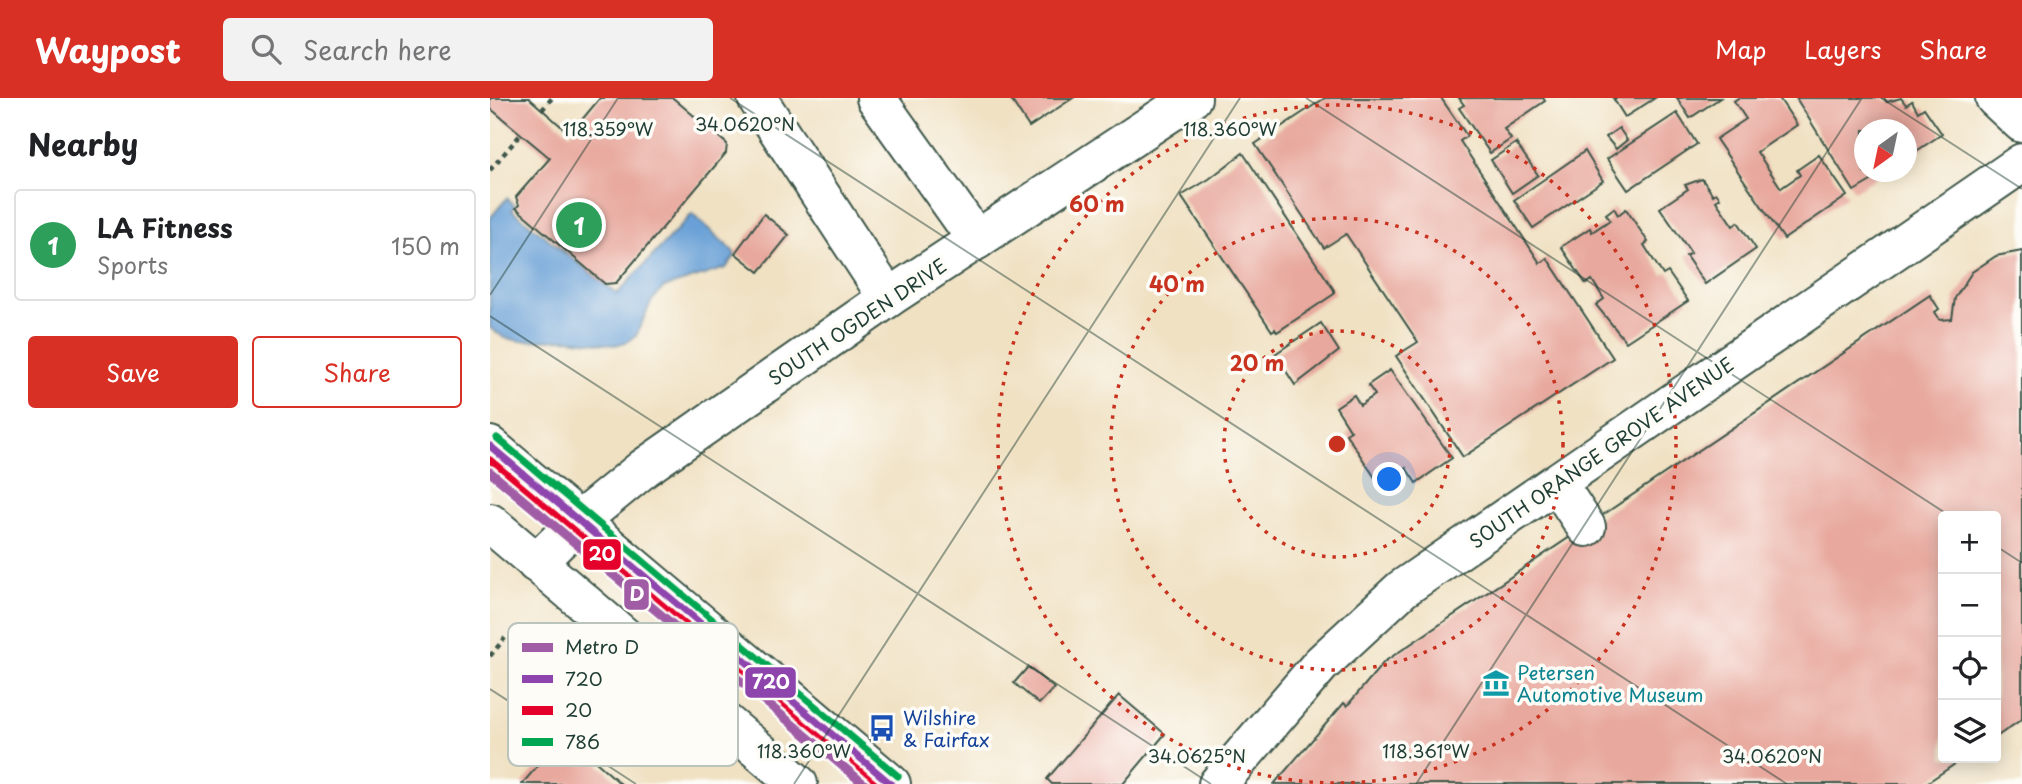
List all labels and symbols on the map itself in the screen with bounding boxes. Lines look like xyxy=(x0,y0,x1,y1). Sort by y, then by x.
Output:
text: 34.0620°N xyxy=(695,110,795,137)
text: 118.359°W xyxy=(563,115,654,142)
text: 118.360°W xyxy=(1183,115,1278,142)
north arrow xyxy=(1854,119,1917,182)
text: 60 m xyxy=(1069,187,1125,219)
pin: 1 xyxy=(556,199,602,251)
street label: SOUTH OGDEN DRIVE xyxy=(762,251,952,391)
text: 40 m xyxy=(1149,267,1205,299)
text: 20 m xyxy=(1230,346,1284,378)
street label: SOUTH ORANGE GROVE AVENUE xyxy=(1463,350,1739,554)
centre of rings xyxy=(1325,432,1349,456)
your location xyxy=(1372,462,1406,496)
line badge: 20 xyxy=(582,538,622,571)
text: 20 xyxy=(588,539,616,567)
line badge: D xyxy=(623,578,650,611)
text: D xyxy=(629,579,645,607)
legend xyxy=(508,623,738,766)
text: Metro D xyxy=(565,632,639,660)
place label: Petersen Automotive Museum xyxy=(1517,658,1704,708)
text: 720 xyxy=(565,664,603,692)
line badge: 720 xyxy=(744,666,797,699)
text: 720 xyxy=(752,667,790,695)
museum icon: Petersen Automotive Museum xyxy=(1481,668,1511,698)
text: 20 xyxy=(565,695,592,723)
place label: Wilshire & Fairfax xyxy=(903,703,990,753)
bus stop icon: Wilshire & Fairfax xyxy=(867,713,897,743)
text: 786 xyxy=(565,727,600,755)
text: 118.360°W xyxy=(757,737,852,764)
text: 118.361°W xyxy=(1382,737,1470,764)
text: 34.0625°N xyxy=(1148,742,1246,769)
text: 34.0620°N xyxy=(1722,742,1822,769)

